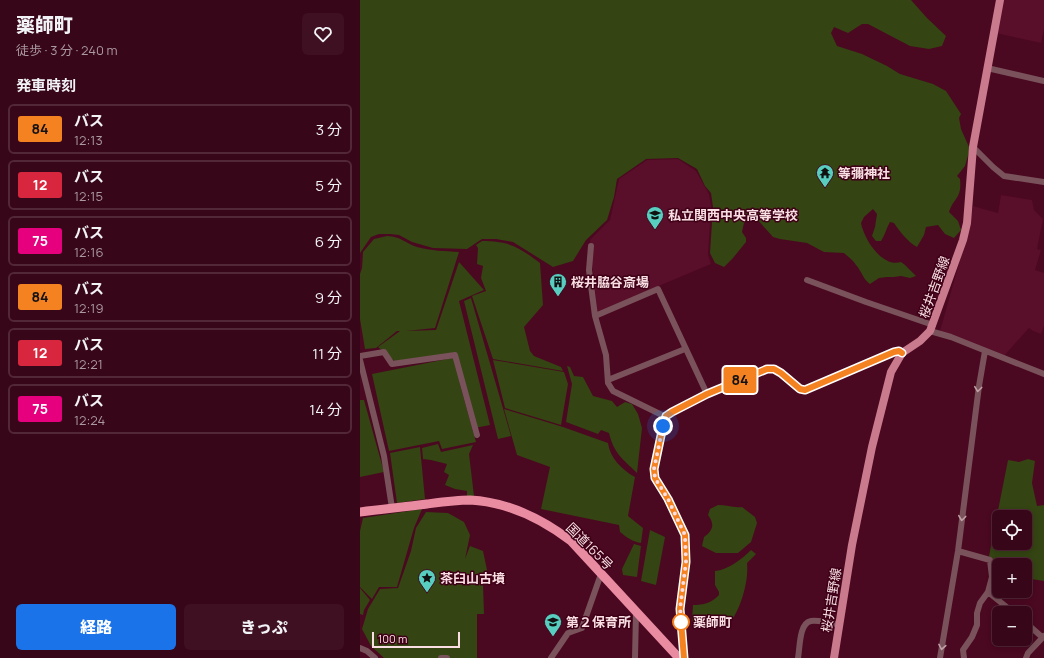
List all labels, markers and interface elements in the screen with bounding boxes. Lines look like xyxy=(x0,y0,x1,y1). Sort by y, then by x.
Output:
text: 薬師町 xyxy=(16,12,73,38)
button: heart xyxy=(302,13,344,55)
text: 徒歩 · 3 分 · 240 m xyxy=(16,41,117,59)
text: 発車時刻 xyxy=(16,75,76,96)
text: バス xyxy=(74,110,104,131)
text: 84 xyxy=(31,119,49,138)
text: 3 分 xyxy=(316,119,342,140)
text: 12:13 xyxy=(74,131,103,149)
temple icon: 等彌神社 xyxy=(815,163,835,188)
place label: 等彌神社 xyxy=(838,164,890,182)
text: バス xyxy=(74,166,104,187)
text: 12 xyxy=(33,175,47,194)
text: 5 分 xyxy=(315,175,342,196)
text: 12:15 xyxy=(74,187,103,205)
school or university icon: 私立関西中央高等学校 xyxy=(645,205,665,230)
place label: 私立関西中央高等学校 xyxy=(668,206,798,224)
text: バス xyxy=(74,222,104,243)
text: 75 xyxy=(32,231,48,250)
text: 6 分 xyxy=(315,231,342,252)
text: 12:16 xyxy=(74,243,104,261)
street label: 桜井吉野線 xyxy=(914,253,954,321)
building icon: 桜井脇谷斎場 xyxy=(548,272,568,297)
place label: 桜井脇谷斎場 xyxy=(571,273,649,291)
text: バス xyxy=(74,278,104,299)
text: 84 xyxy=(31,287,49,306)
text: 9 分 xyxy=(315,287,342,308)
text: 12:19 xyxy=(74,299,104,317)
text: バス xyxy=(74,334,104,355)
text: 12 xyxy=(33,343,47,362)
text: 11 分 xyxy=(312,343,342,364)
text: 12:21 xyxy=(74,355,103,373)
line badge: 84 xyxy=(722,367,758,393)
text: 84 xyxy=(731,370,749,389)
one-way arrow xyxy=(974,386,983,392)
text: バス xyxy=(74,390,104,411)
text: 75 xyxy=(32,399,48,418)
text: 14 分 xyxy=(309,399,342,420)
text: 12:24 xyxy=(74,411,105,429)
your location xyxy=(653,416,673,436)
map controls xyxy=(992,510,1032,646)
button: locate xyxy=(992,510,1032,550)
one-way arrow xyxy=(957,515,966,521)
street label: 国道165号 xyxy=(563,519,617,573)
button: + xyxy=(992,558,1032,598)
street label: 桜井吉野線 xyxy=(817,566,845,634)
place icon: 茶臼山古墳 xyxy=(417,568,437,593)
place label: 茶臼山古墳 xyxy=(440,569,505,587)
button: 経路 xyxy=(16,604,176,650)
button: きっぷ xyxy=(184,604,344,650)
button: − xyxy=(992,606,1032,646)
school or university icon: 第２保育所 xyxy=(543,612,563,637)
place label: 第２保育所 xyxy=(566,613,631,631)
marker: 薬師町 xyxy=(672,613,690,631)
place label: 薬師町 xyxy=(693,613,732,631)
scale bar xyxy=(372,630,460,649)
text: 100 m xyxy=(378,631,407,646)
one-way arrow xyxy=(939,644,947,650)

